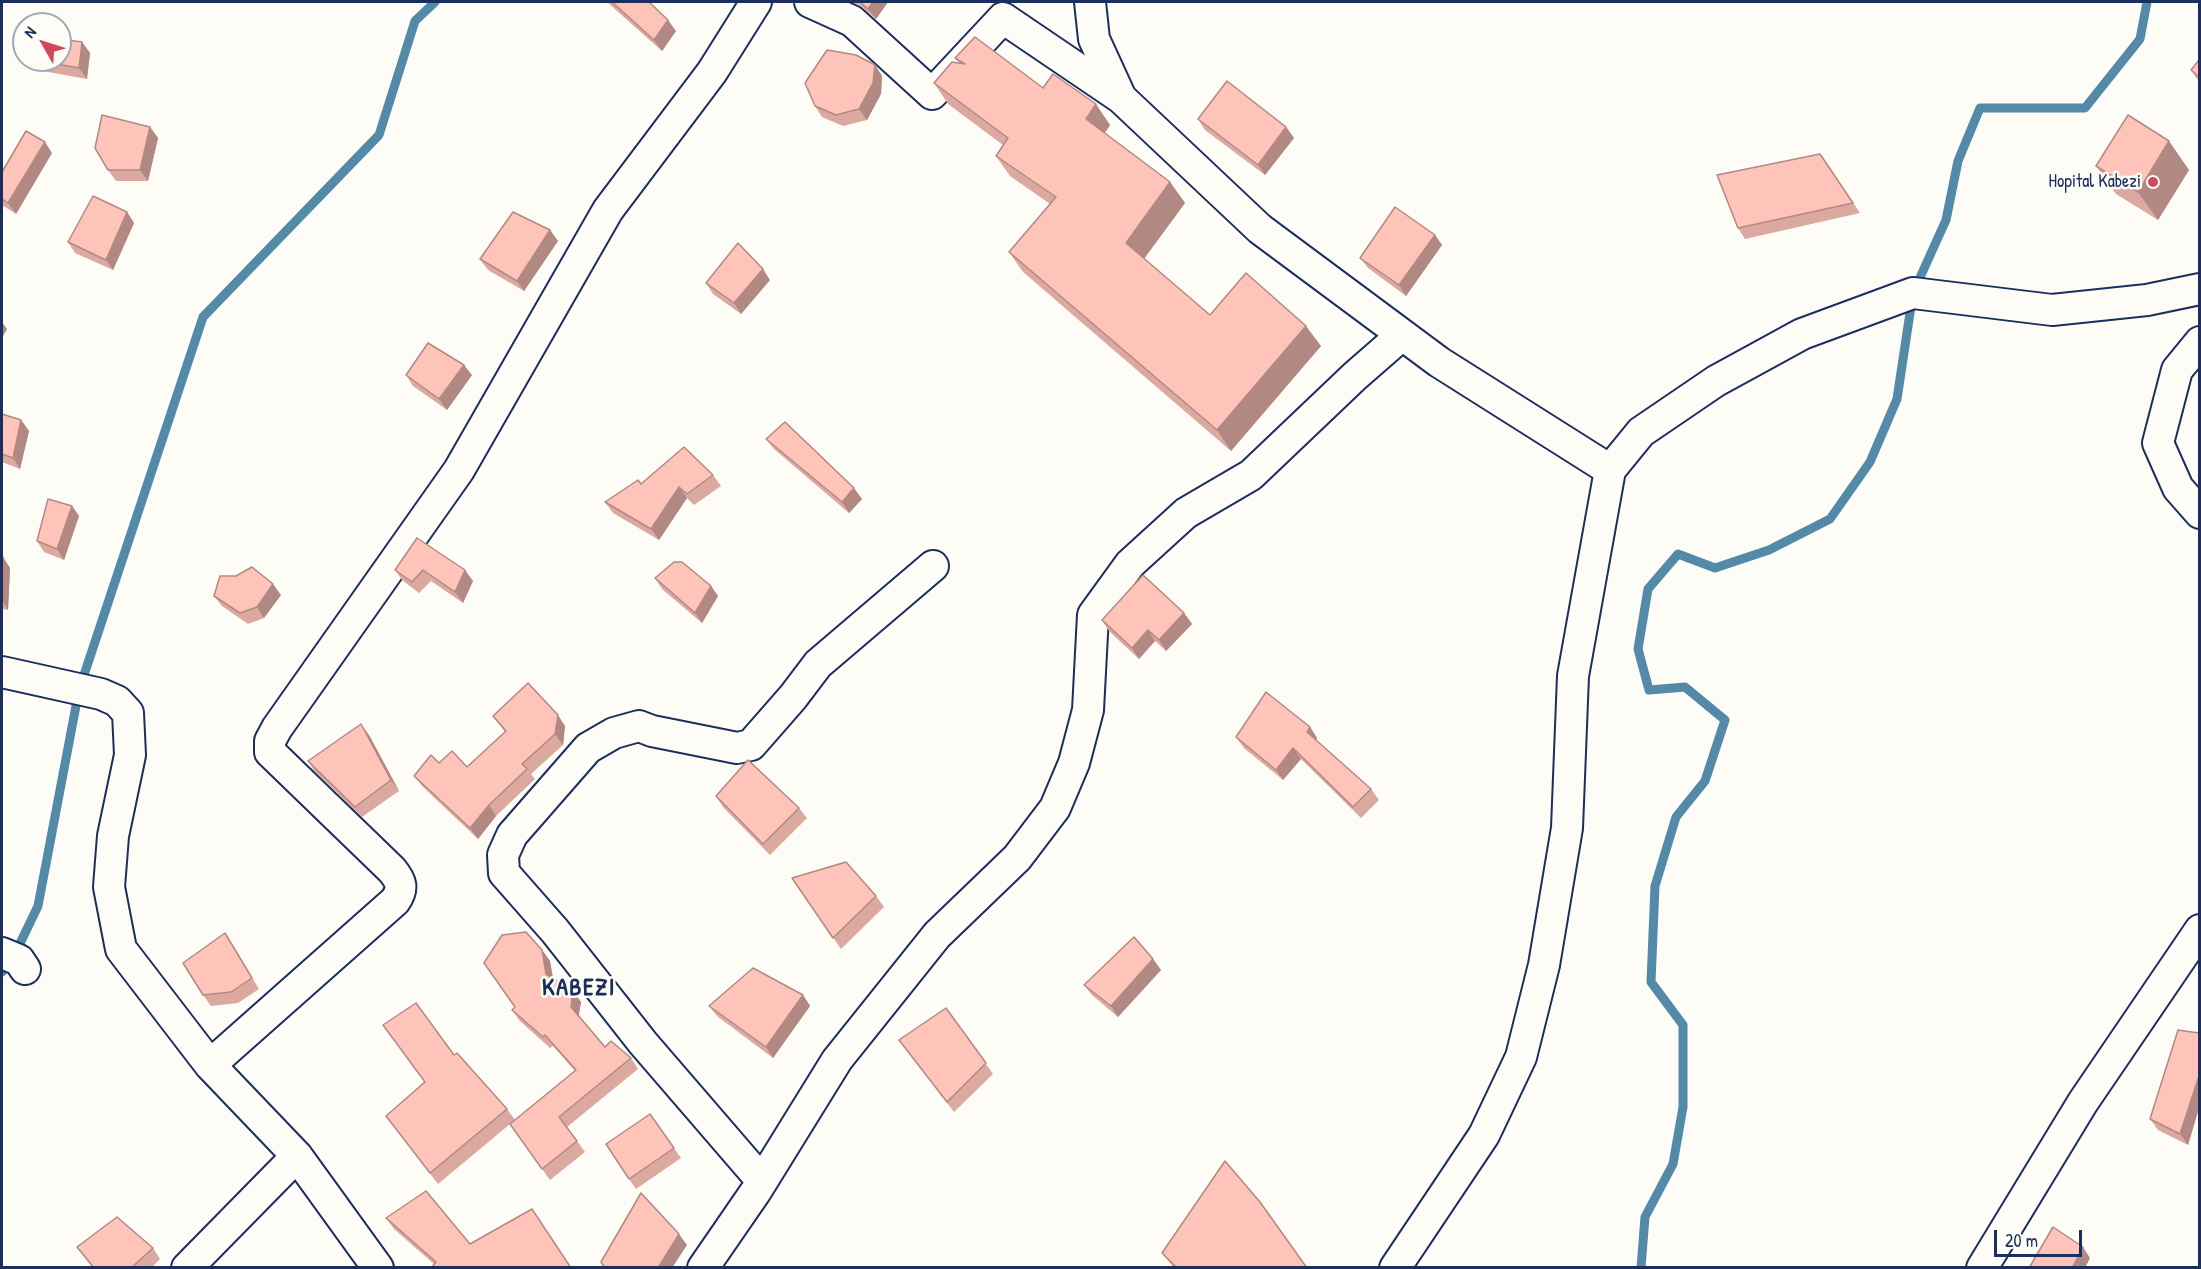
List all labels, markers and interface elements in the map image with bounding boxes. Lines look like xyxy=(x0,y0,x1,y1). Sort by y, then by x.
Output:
north arrow xyxy=(12,12,72,72)
text: N xyxy=(18,22,41,42)
place label: Hopital Kabezi xyxy=(2049,171,2141,193)
marker: Hopital Kabezi xyxy=(2146,175,2160,189)
district label: KABEZI xyxy=(542,975,616,1003)
scale bar xyxy=(1997,1218,2086,1256)
text: 20 m xyxy=(2005,1228,2038,1253)

